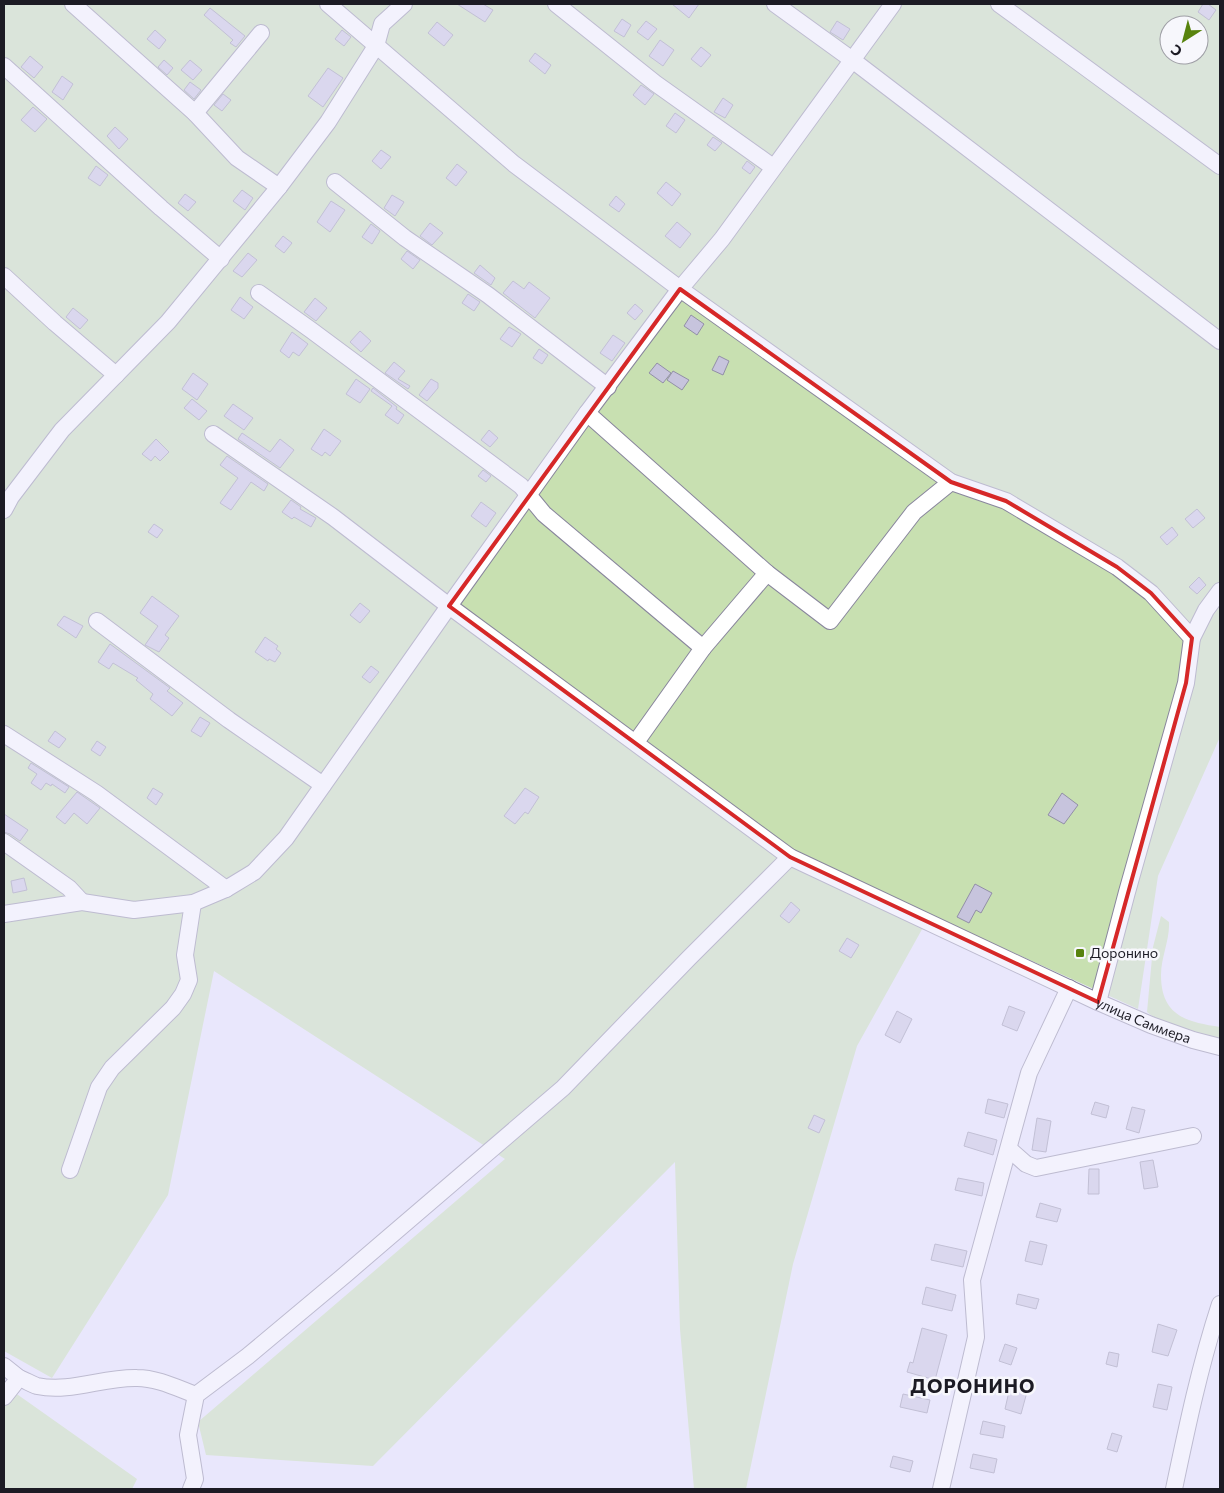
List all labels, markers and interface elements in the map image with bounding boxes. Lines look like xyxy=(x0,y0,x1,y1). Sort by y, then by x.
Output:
north arrow xyxy=(1159,15,1209,65)
text: С xyxy=(1167,41,1185,61)
place label: Доронино xyxy=(1090,944,1158,961)
marker: Доронино xyxy=(1074,947,1086,959)
street label: улица Саммера xyxy=(1094,993,1193,1047)
district label: ДОРОНИНО xyxy=(911,1374,1035,1397)

